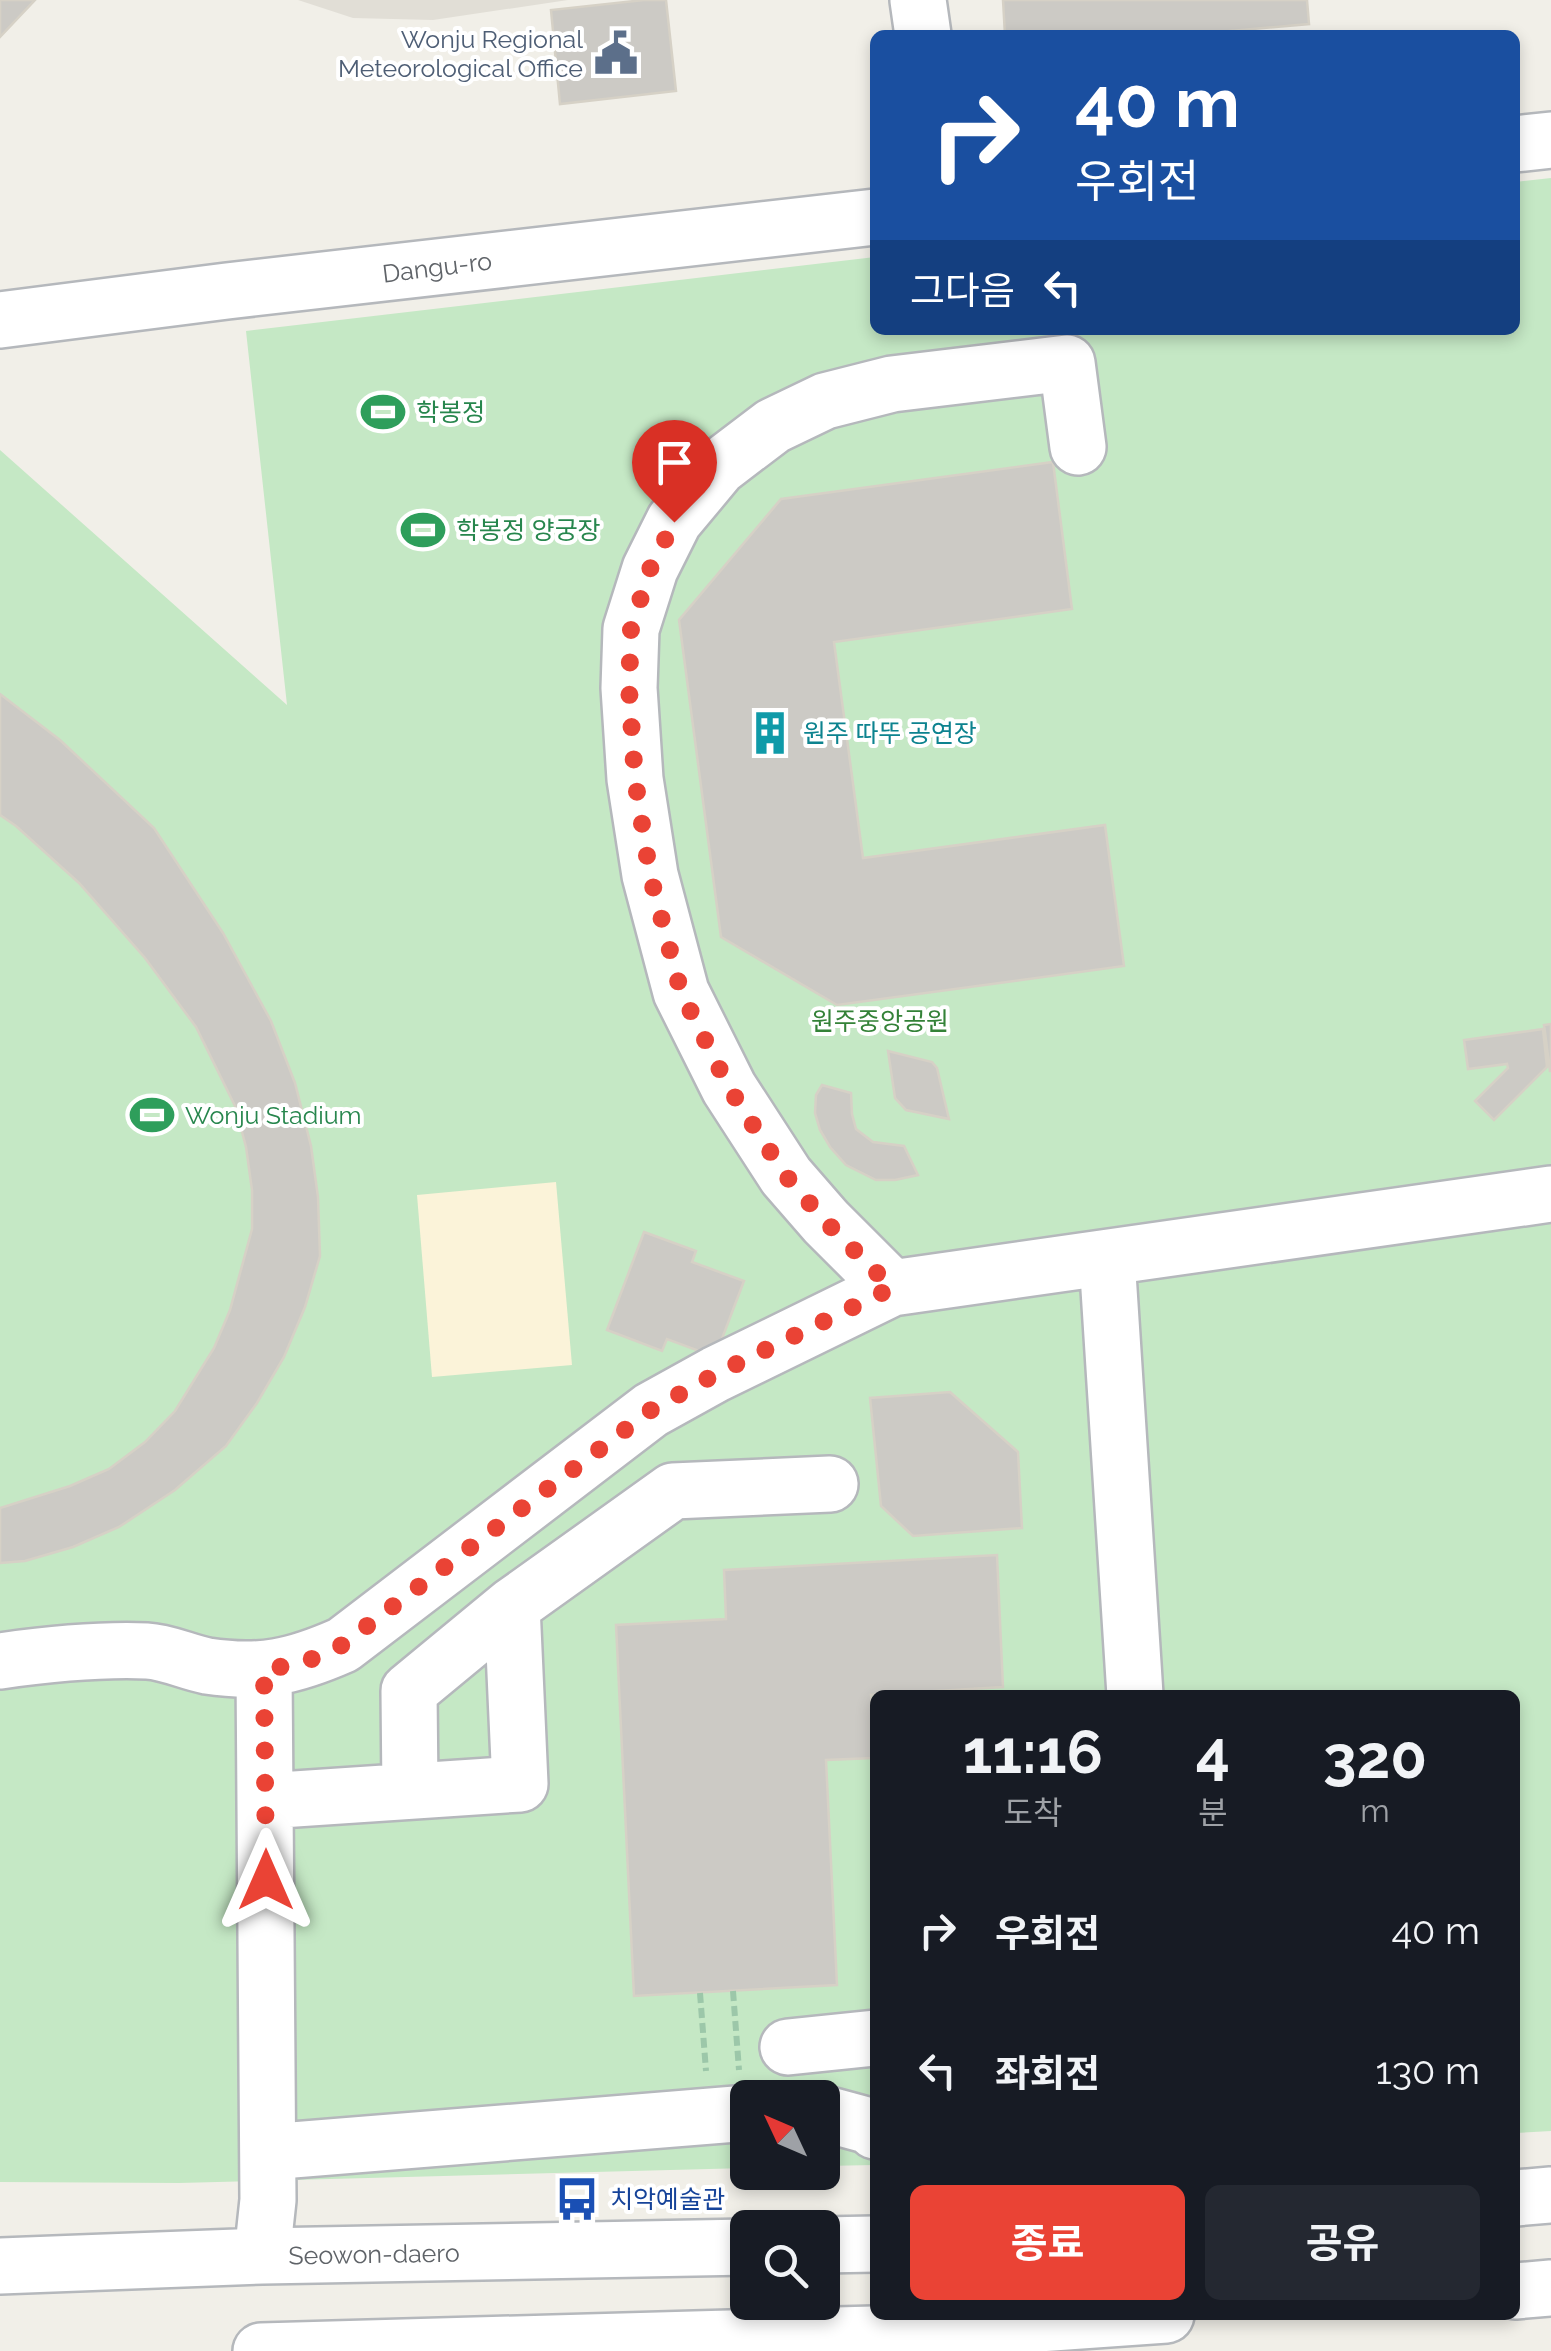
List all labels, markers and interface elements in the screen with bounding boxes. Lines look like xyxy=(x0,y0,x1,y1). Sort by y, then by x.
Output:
place label: Wonju Regional Meteorological Office xyxy=(338,24,583,83)
public building icon: Wonju Regional Meteorological Office xyxy=(592,29,640,77)
text: 40 m xyxy=(1075,61,1240,143)
icon: right xyxy=(910,70,1040,200)
text: 우회전 xyxy=(1075,155,1199,208)
street label: Dangu-ro xyxy=(381,245,493,289)
icon: left xyxy=(1035,260,1090,315)
text: 그다음 xyxy=(910,268,1015,313)
sports icon: 학봉정 xyxy=(359,388,407,436)
place label: 학봉정 xyxy=(416,397,485,427)
pin xyxy=(632,420,717,523)
icon: arrive xyxy=(647,435,702,490)
sports icon: 학봉정 양궁장 xyxy=(399,506,447,554)
place label: 학봉정 양궁장 xyxy=(456,515,600,545)
building icon: 원주 따뚜 공연장 xyxy=(746,709,794,757)
place label: 원주 따뚜 공연장 xyxy=(803,718,977,748)
park label: 원주중앙공원 xyxy=(811,1006,949,1036)
sports icon: Wonju Stadium xyxy=(128,1091,176,1139)
place label: Wonju Stadium xyxy=(185,1100,362,1130)
text: 11:16 xyxy=(963,1717,1103,1787)
text: 4 xyxy=(1196,1717,1230,1787)
text: 320 xyxy=(1323,1722,1427,1792)
text: m xyxy=(1360,1792,1390,1829)
text: 도착 xyxy=(1003,1794,1062,1831)
text: 분 xyxy=(1198,1794,1228,1831)
position arrow xyxy=(214,1828,318,1932)
icon: right xyxy=(910,1903,965,1958)
text: 40 m xyxy=(1391,1908,1480,1953)
text: 우회전 xyxy=(995,1911,1100,1956)
icon: left xyxy=(910,2043,965,2098)
text: 130 m xyxy=(1376,2048,1480,2093)
text: 좌회전 xyxy=(995,2051,1100,2096)
north arrow xyxy=(730,2080,840,2190)
map controls xyxy=(730,2080,840,2320)
bus stop icon: 치악예술관 xyxy=(553,2175,601,2223)
place label: 치악예술관 xyxy=(610,2184,725,2214)
button: 종료 xyxy=(910,2185,1185,2300)
button: 공유 xyxy=(1205,2185,1480,2300)
button: search xyxy=(730,2210,840,2320)
street label: Seowon-daero xyxy=(288,2238,460,2270)

